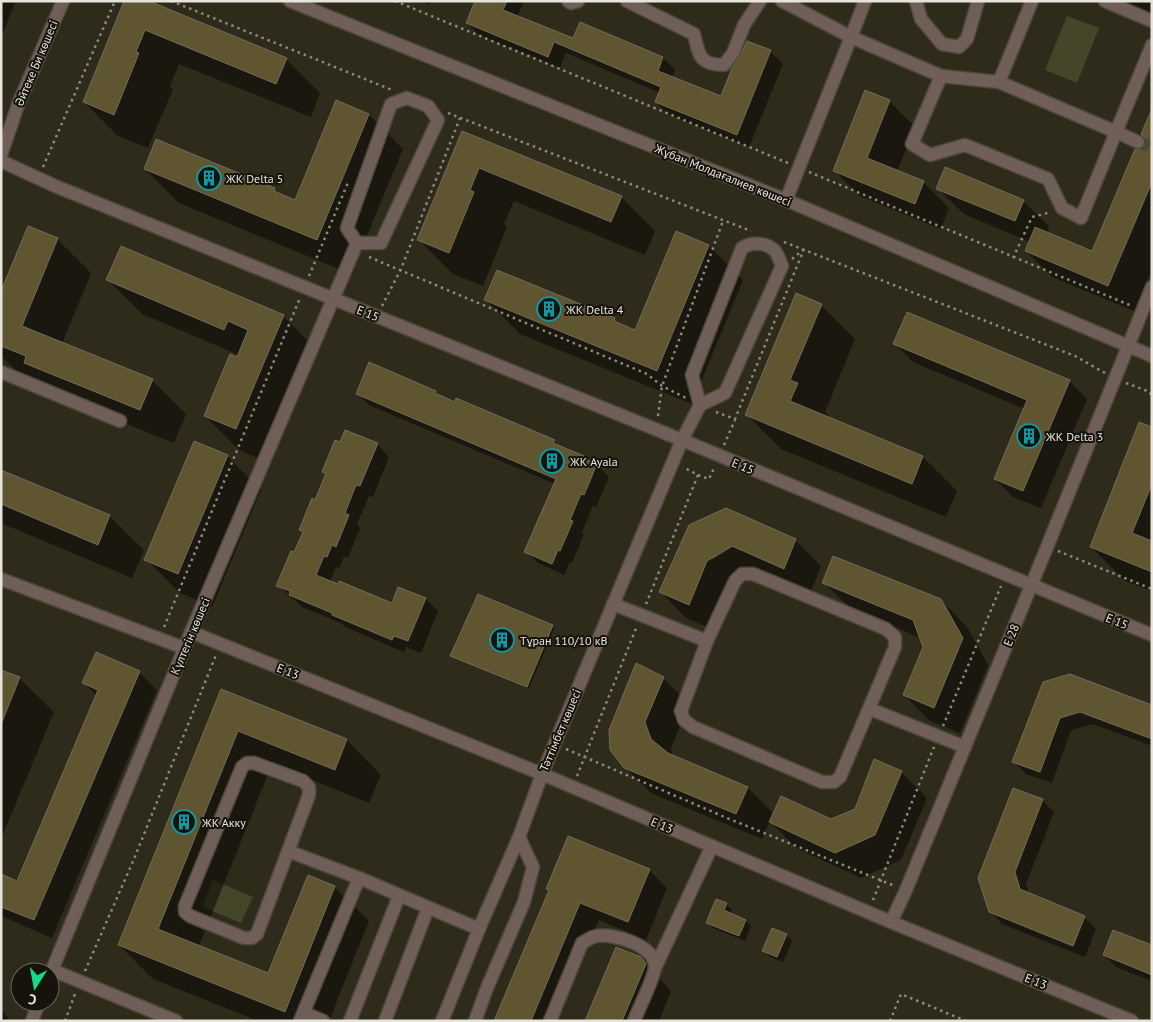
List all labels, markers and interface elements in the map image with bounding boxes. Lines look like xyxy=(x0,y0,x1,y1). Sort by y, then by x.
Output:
street label: Әйтеке Би көшесі xyxy=(11,18,61,108)
street label: Жұбан Молдағалиев көшесі xyxy=(652,140,793,209)
building icon: ЖК Delta 5 xyxy=(196,165,222,191)
place label: ЖК Delta 5 xyxy=(225,171,283,186)
building icon: ЖК Delta 4 xyxy=(536,296,562,322)
street label: E 15 xyxy=(355,302,381,324)
place label: ЖК Delta 4 xyxy=(565,302,624,317)
building icon: ЖК Delta 3 xyxy=(1016,423,1042,449)
place label: ЖК Delta 3 xyxy=(1045,429,1103,444)
building icon: ЖК Ayala xyxy=(539,448,565,474)
place label: ЖК Ayala xyxy=(569,454,618,469)
street label: E 15 xyxy=(730,455,756,477)
street label: Күлтегін көшесі xyxy=(167,595,213,677)
street label: E 15 xyxy=(1104,610,1130,632)
street label: E 28 xyxy=(1000,622,1022,648)
building icon: Тұран 110/10 кВ xyxy=(489,627,515,653)
place label: Тұран 110/10 кВ xyxy=(520,633,608,648)
street label: E 13 xyxy=(275,660,301,682)
street label: Тәттімбет көшесі xyxy=(536,687,584,773)
building icon: ЖК Акку xyxy=(171,809,197,835)
street label: E 13 xyxy=(649,814,675,836)
place label: ЖК Акку xyxy=(201,815,246,830)
north arrow xyxy=(10,962,60,1012)
street label: E 13 xyxy=(1023,970,1049,992)
text: С xyxy=(27,990,38,1009)

